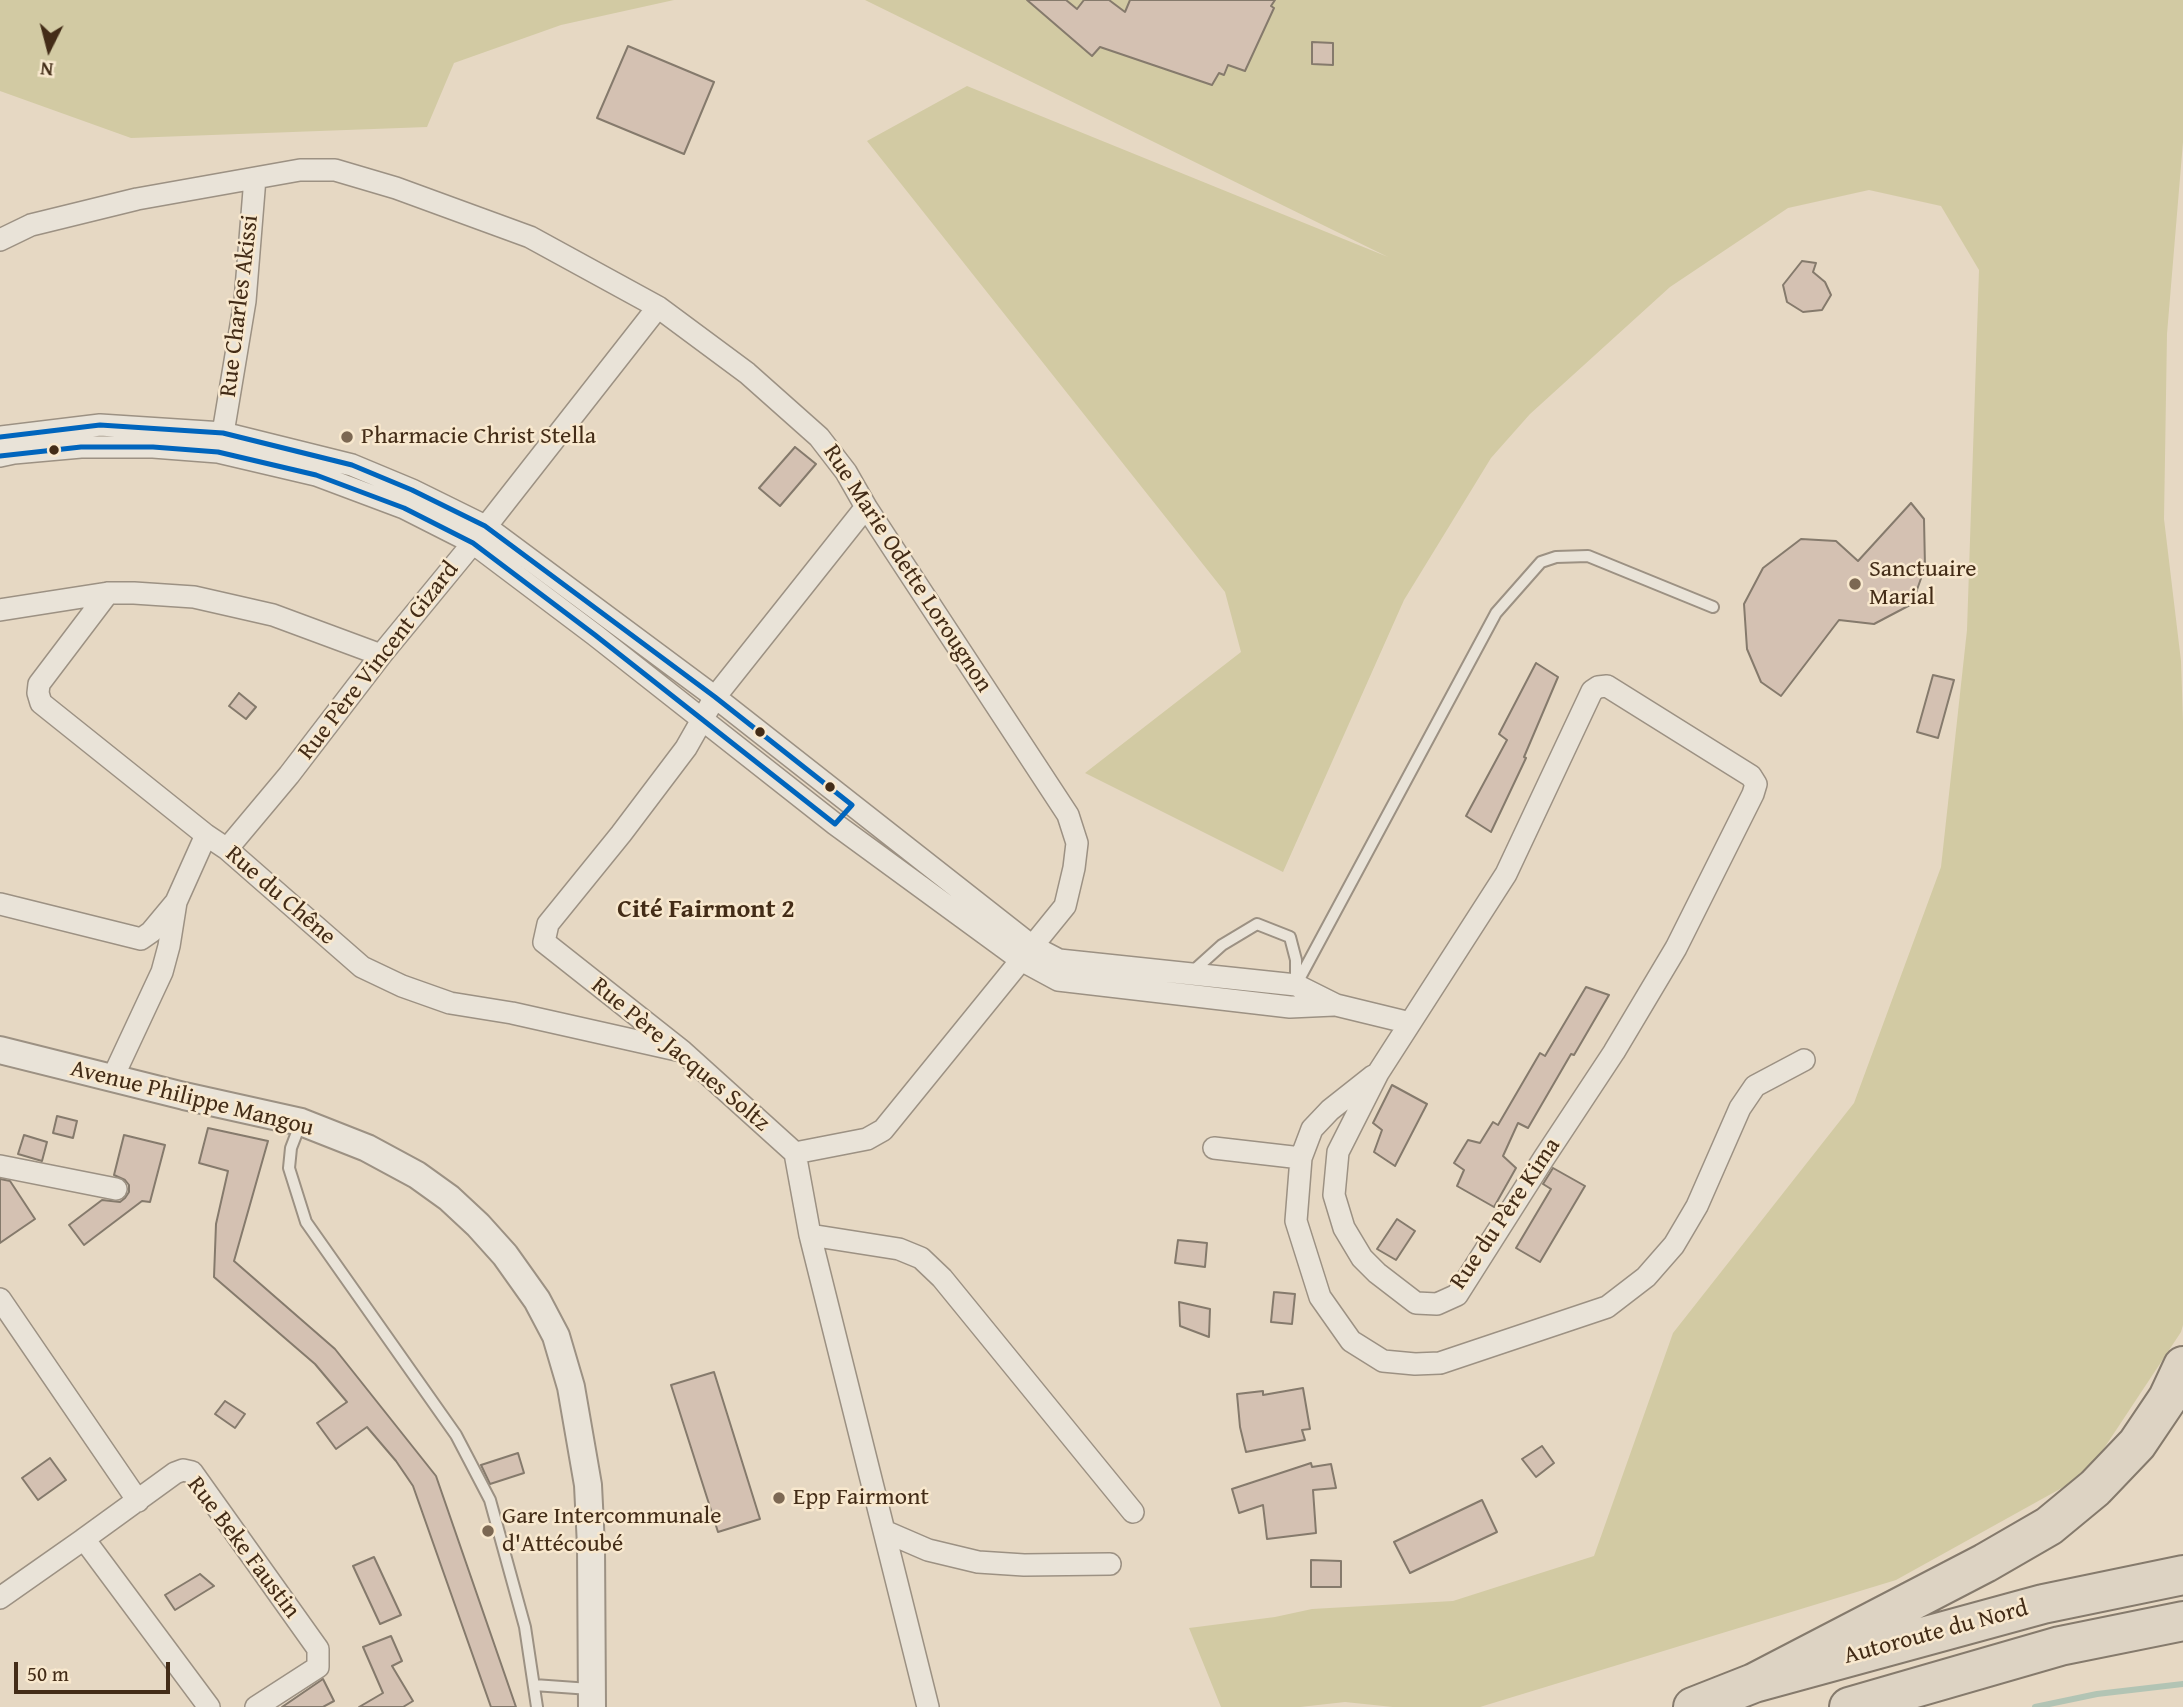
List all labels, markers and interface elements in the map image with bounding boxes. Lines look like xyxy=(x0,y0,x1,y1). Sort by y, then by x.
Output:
north arrow xyxy=(14,14,84,84)
text: N xyxy=(39,55,55,84)
street label: Rue Charles Akissi xyxy=(215,213,265,399)
place label: Pharmacie Christ Stella xyxy=(361,423,596,451)
marker: Pharmacie Christ Stella xyxy=(339,429,355,445)
street label: Rue Marie Odette Lorougnon xyxy=(816,440,998,698)
unlabelled marker xyxy=(47,443,61,457)
street label: Rue Père Vincent Gizard xyxy=(293,556,465,766)
place label: Sanctuaire Marial xyxy=(1869,556,1977,612)
marker: Sanctuaire Marial xyxy=(1847,576,1863,592)
unlabelled marker xyxy=(753,725,767,739)
unlabelled marker xyxy=(823,780,837,794)
street label: Rue du Chêne xyxy=(219,840,341,952)
district label: Cité Fairmont 2 xyxy=(617,894,795,926)
street label: Rue Père Jacques Soltz xyxy=(585,972,775,1138)
street label: Avenue Philippe Mangou xyxy=(67,1055,317,1143)
street label: Rue du Père Kima xyxy=(1445,1133,1567,1295)
street label: Rue Beke Faustin xyxy=(180,1472,306,1624)
place label: Epp Fairmont xyxy=(793,1484,929,1512)
marker: Epp Fairmont xyxy=(771,1490,787,1506)
place label: Gare Intercommunale d'Attécoubé xyxy=(502,1503,722,1559)
marker: Gare Intercommunale d'Attécoubé xyxy=(480,1523,496,1539)
street label: Autoroute du Nord xyxy=(1841,1595,2031,1671)
scale bar xyxy=(18,1648,173,1692)
text: 50 m xyxy=(27,1658,69,1689)

